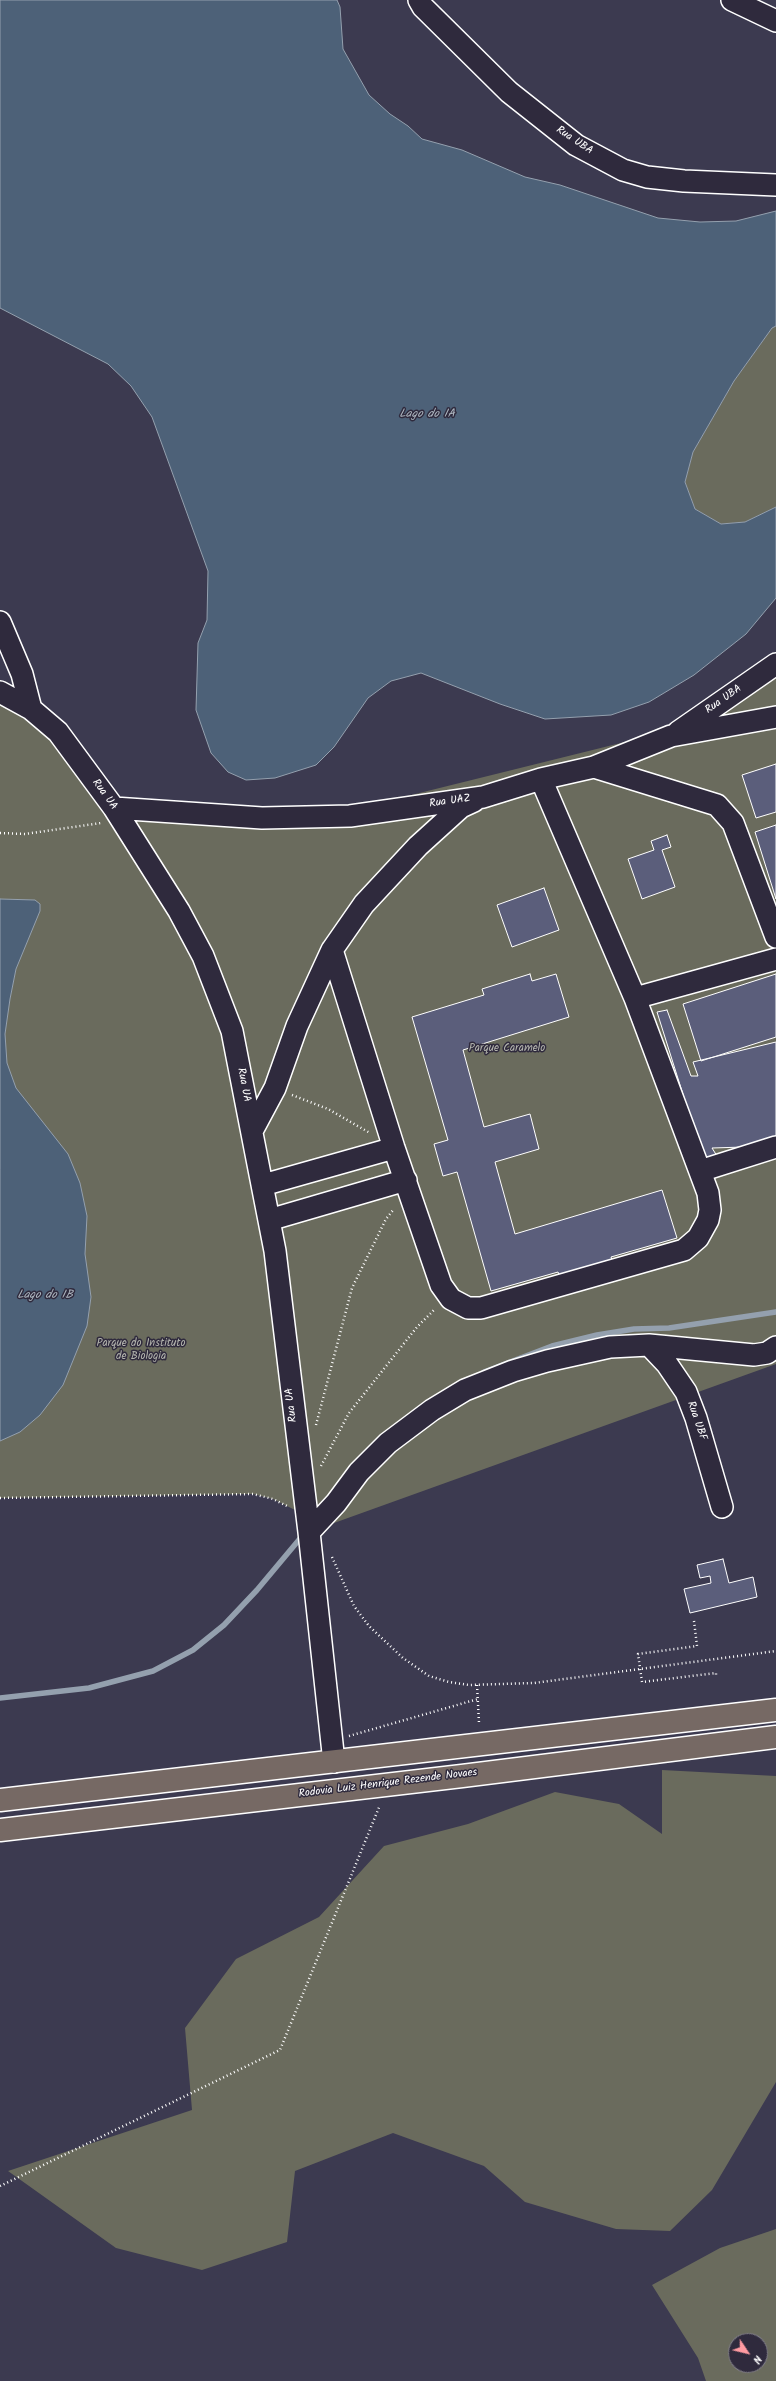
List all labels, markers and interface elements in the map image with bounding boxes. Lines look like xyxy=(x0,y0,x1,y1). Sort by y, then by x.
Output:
street label: Rua UBA xyxy=(553,124,595,158)
water label: Lago do IA xyxy=(399,408,455,422)
street label: Rua UBA xyxy=(703,683,745,717)
street label: Rua UA xyxy=(89,777,119,813)
street label: Rua UAZ xyxy=(429,793,471,811)
park label: Parque Caramelo xyxy=(469,1042,545,1056)
street label: Rua UA xyxy=(233,1067,253,1103)
water label: Lago do IB xyxy=(17,1289,73,1303)
park label: Parque do Instituto de Biologia xyxy=(96,1337,186,1363)
street label: Rua UA xyxy=(283,1387,301,1423)
street label: Rua UBF xyxy=(683,1400,709,1442)
street label: Rodovia Luiz Henrique Rezende Novaes xyxy=(298,1766,478,1802)
north arrow xyxy=(728,2333,768,2373)
text: N xyxy=(748,2351,766,2367)

